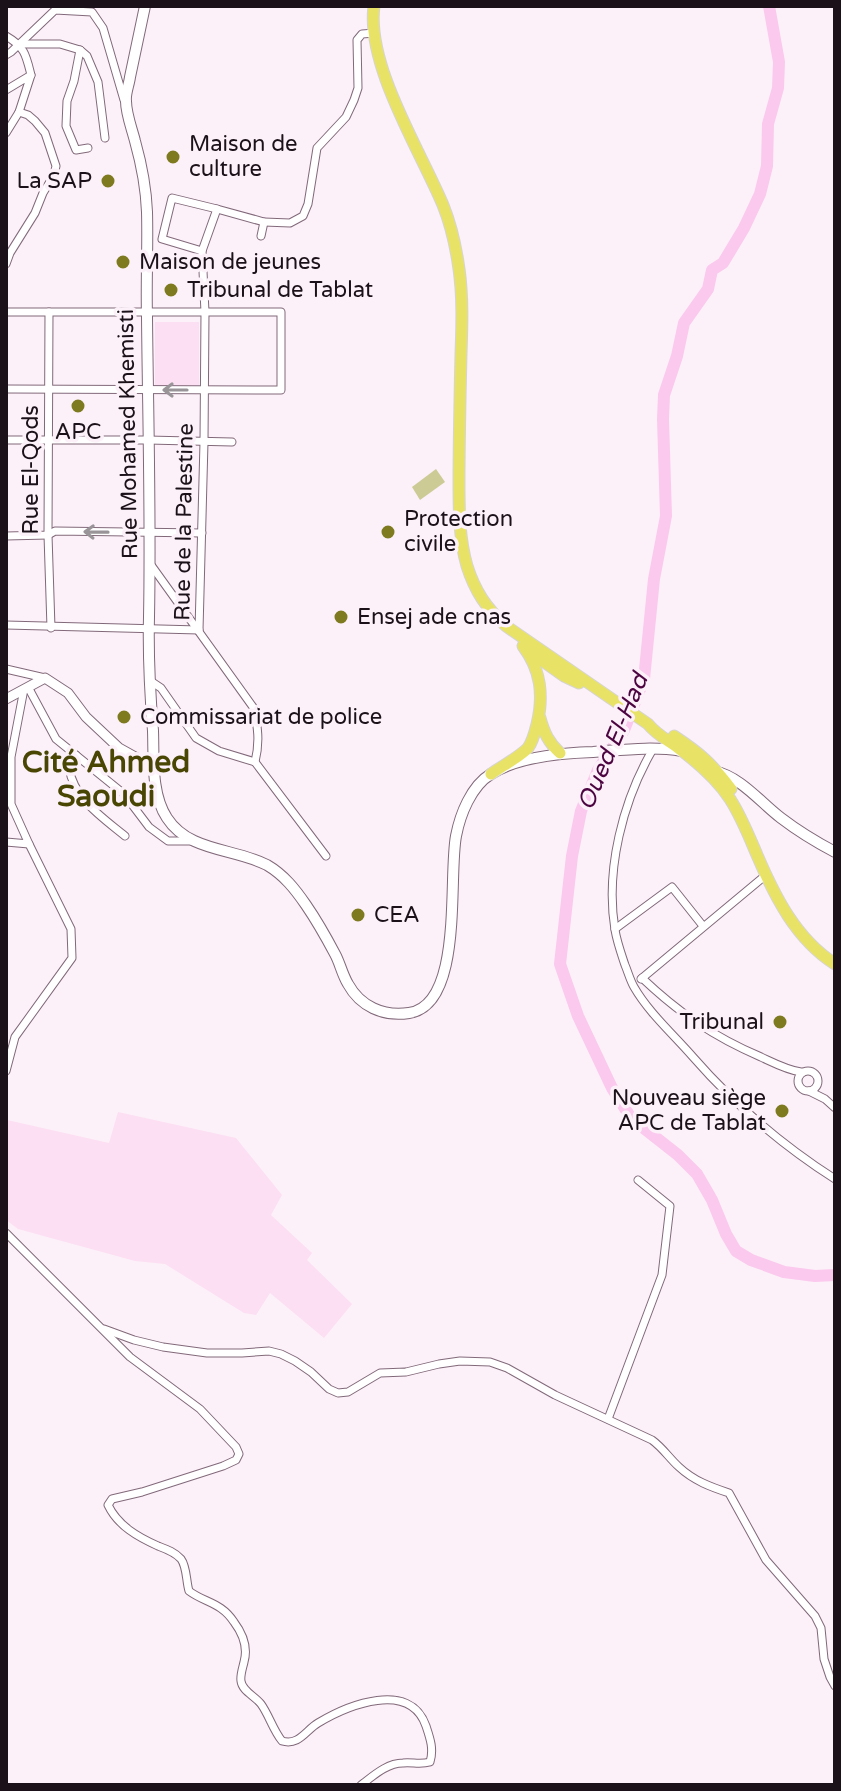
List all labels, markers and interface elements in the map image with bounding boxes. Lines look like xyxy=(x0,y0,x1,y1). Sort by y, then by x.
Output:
place label: Maison de culture xyxy=(189,131,297,182)
marker: Maison de culture xyxy=(164,148,182,166)
place label: La SAP xyxy=(16,168,92,194)
marker: La SAP xyxy=(99,172,117,190)
place label: Maison de jeunes xyxy=(139,249,321,275)
marker: Maison de jeunes xyxy=(114,253,132,271)
place label: Tribunal de Tablat xyxy=(187,277,373,303)
marker: Tribunal de Tablat xyxy=(162,281,180,299)
street label: Rue Mohamed Khemisti xyxy=(113,309,143,559)
one-way arrow xyxy=(162,382,189,398)
marker: APC xyxy=(69,397,87,415)
street label: Rue El-Qods xyxy=(18,405,44,535)
place label: APC xyxy=(55,419,101,445)
street label: Rue de la Palestine xyxy=(169,423,199,621)
place label: Protection civile xyxy=(404,506,513,557)
marker: Protection civile xyxy=(379,523,397,541)
one-way arrow xyxy=(83,524,110,540)
place label: Ensej ade cnas xyxy=(357,604,511,630)
marker: Ensej ade cnas xyxy=(332,608,350,626)
water label: Oued El-Had xyxy=(571,667,656,815)
place label: Commissariat de police xyxy=(140,704,382,730)
marker: Commissariat de police xyxy=(115,708,133,726)
district label: Cité Ahmed Saoudi xyxy=(22,744,190,815)
place label: CEA xyxy=(374,902,420,928)
marker: CEA xyxy=(349,906,367,924)
place label: Tribunal xyxy=(679,1009,764,1035)
marker: Tribunal xyxy=(771,1013,789,1031)
place label: Nouveau siège APC de Tablat xyxy=(612,1085,766,1136)
marker: Nouveau siège APC de Tablat xyxy=(773,1102,791,1120)

